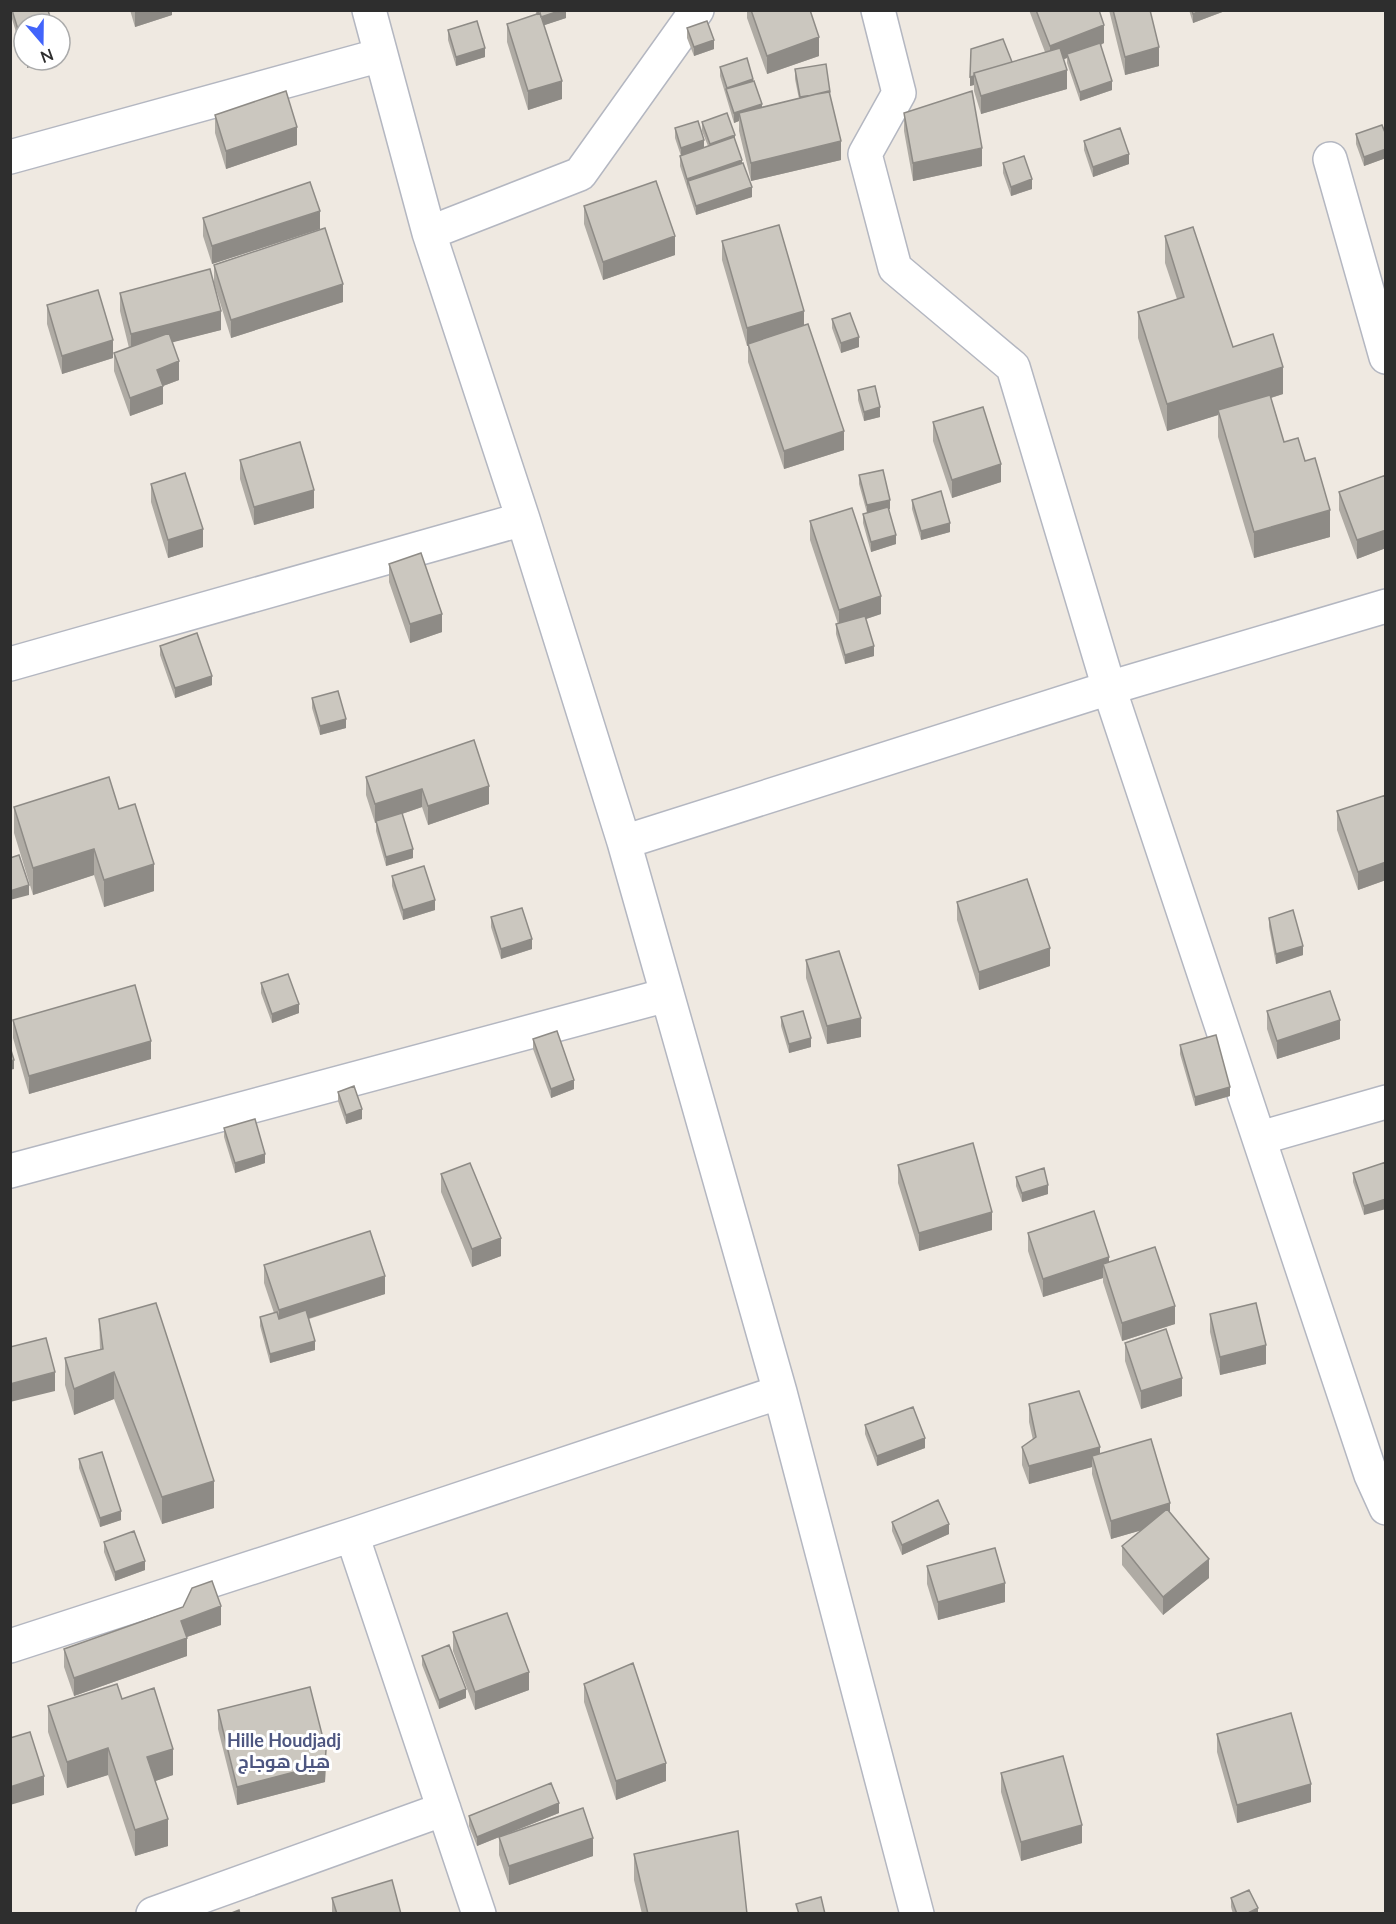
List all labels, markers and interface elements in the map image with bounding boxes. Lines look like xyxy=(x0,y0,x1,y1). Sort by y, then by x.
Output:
north arrow xyxy=(12,12,72,72)
text: N xyxy=(38,46,56,68)
district label: Hille Houdjadj هيل هوجاج xyxy=(227,1729,341,1774)

